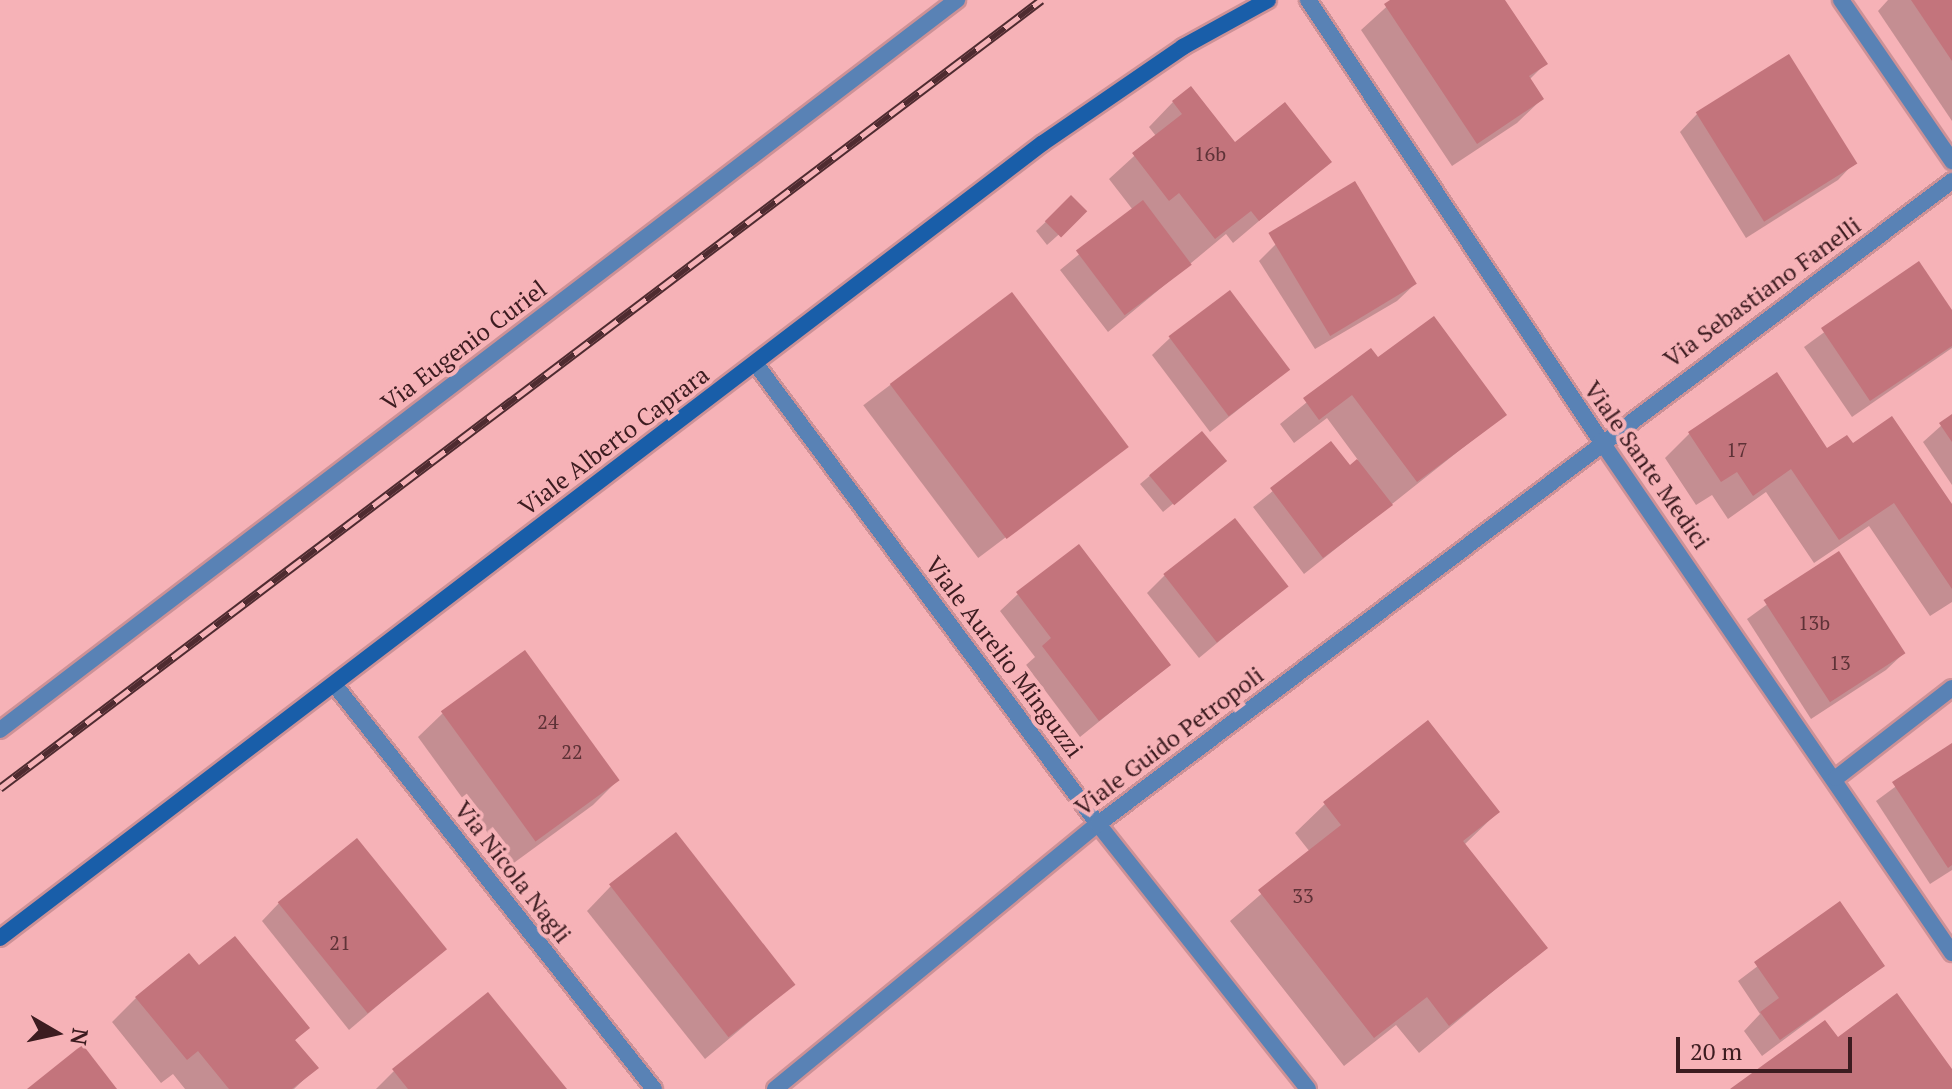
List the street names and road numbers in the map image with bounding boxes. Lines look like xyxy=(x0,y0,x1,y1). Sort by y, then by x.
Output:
street label: Via Sebastiano Fanelli xyxy=(1658,211,1866,373)
street label: Via Eugenio Curiel xyxy=(376,274,552,418)
street label: Viale Alberto Caprara xyxy=(513,360,715,522)
street label: Viale Sante Medici xyxy=(1578,375,1716,555)
street label: Viale Aurelio Minguzzi xyxy=(919,551,1089,763)
street label: Viale Guido Petropoli xyxy=(1069,661,1269,821)
street label: Via Nicola Nagli xyxy=(449,795,577,949)

